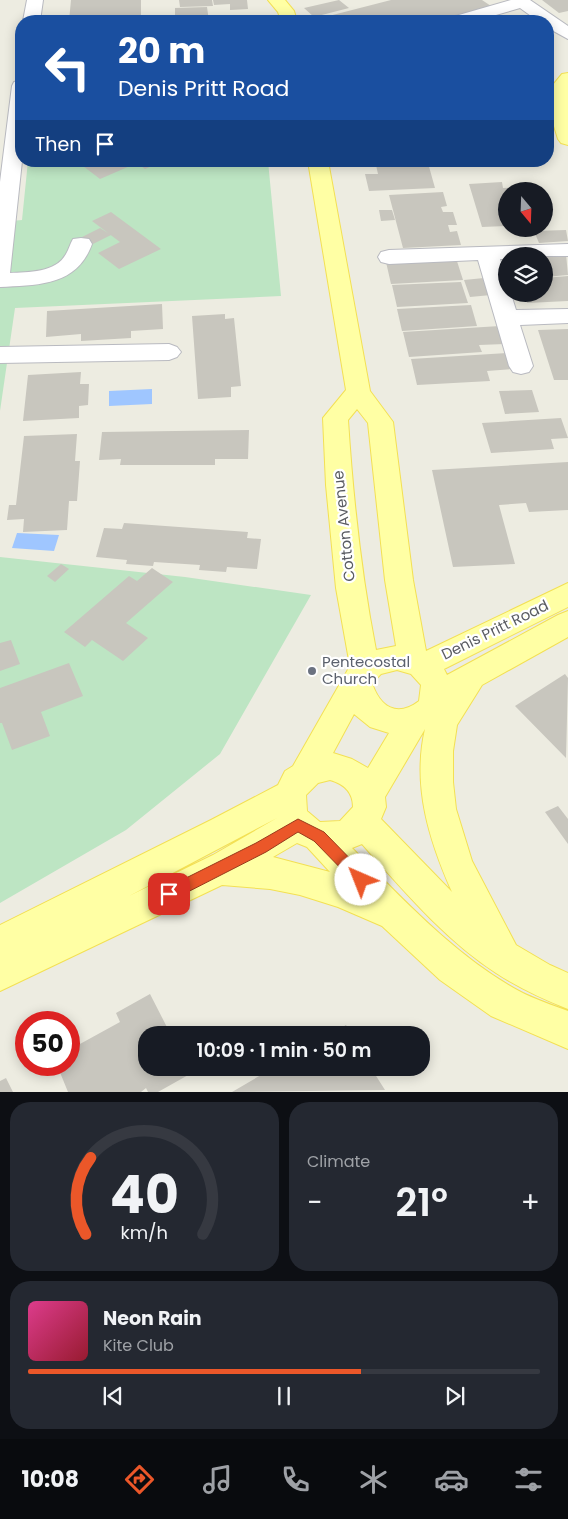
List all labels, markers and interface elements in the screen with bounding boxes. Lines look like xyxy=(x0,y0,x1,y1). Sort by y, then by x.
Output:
text: 20 m xyxy=(118,26,205,75)
icon: left xyxy=(35,35,100,100)
text: Denis Pritt Road xyxy=(118,73,290,104)
icon: arrive xyxy=(91,130,119,158)
text: Then xyxy=(35,131,81,158)
north arrow xyxy=(498,182,552,238)
map controls xyxy=(498,182,553,302)
button: layers xyxy=(498,247,553,302)
street label: Cotton Avenue xyxy=(327,469,360,583)
street label: Denis Pritt Road xyxy=(438,594,552,665)
place label: Pentecostal Church xyxy=(322,651,410,689)
marker: Pentecostal Church xyxy=(306,665,318,677)
position arrow xyxy=(334,853,386,905)
pin xyxy=(148,873,190,915)
icon: arrive xyxy=(155,880,183,908)
speed limit sign: 50 xyxy=(15,1011,80,1076)
text: 10:09 · 1 min · 50 m xyxy=(197,1037,371,1064)
text: Climate xyxy=(307,1150,370,1173)
text: 40 xyxy=(110,1158,179,1231)
text: 21° xyxy=(395,1176,448,1229)
text: − xyxy=(307,1183,322,1222)
text: + xyxy=(521,1183,540,1222)
text: km/h xyxy=(121,1220,168,1245)
text: Neon Rain xyxy=(103,1305,202,1332)
text: Kite Club xyxy=(103,1334,174,1357)
icon: previous xyxy=(99,1382,127,1410)
icon: pause xyxy=(270,1382,298,1410)
icon: next xyxy=(441,1382,469,1410)
icon: directions xyxy=(122,1462,157,1497)
icon: music xyxy=(200,1462,235,1497)
icon: phone xyxy=(278,1462,313,1497)
icon: climate xyxy=(356,1462,391,1497)
icon: car xyxy=(434,1462,469,1497)
icon: filters xyxy=(511,1462,546,1497)
text: 10:08 xyxy=(21,1464,79,1495)

